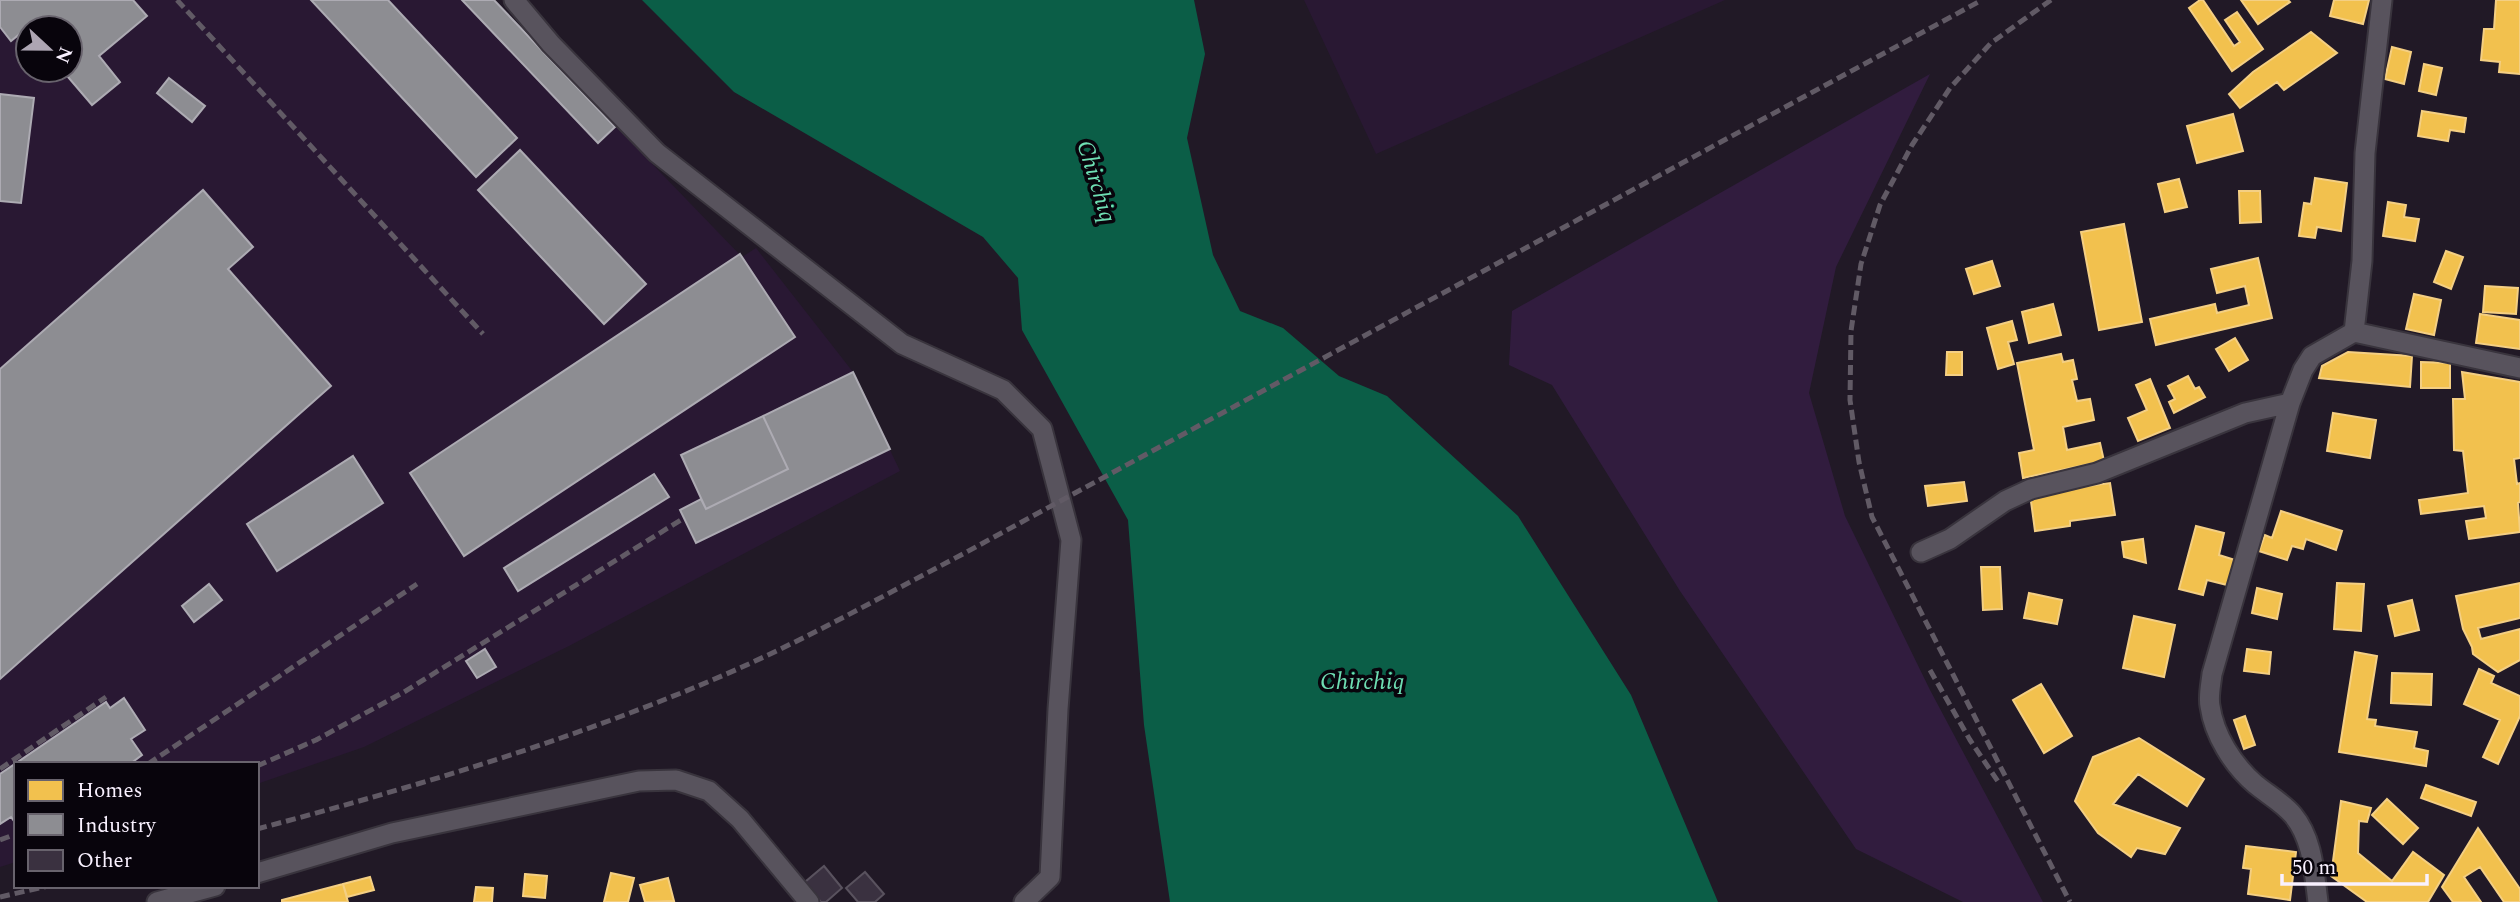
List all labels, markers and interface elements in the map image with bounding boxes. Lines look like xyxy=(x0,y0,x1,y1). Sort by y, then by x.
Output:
north arrow xyxy=(14,14,84,84)
text: N xyxy=(47,42,80,67)
water label: Chirchiq xyxy=(1067,136,1126,227)
water label: Chirchiq xyxy=(1320,664,1404,700)
legend xyxy=(14,762,259,888)
text: Homes xyxy=(77,775,143,807)
text: Industry xyxy=(77,810,157,842)
scale bar xyxy=(2282,842,2427,886)
text: Other xyxy=(77,845,132,877)
text: 50 m xyxy=(2292,852,2336,884)

